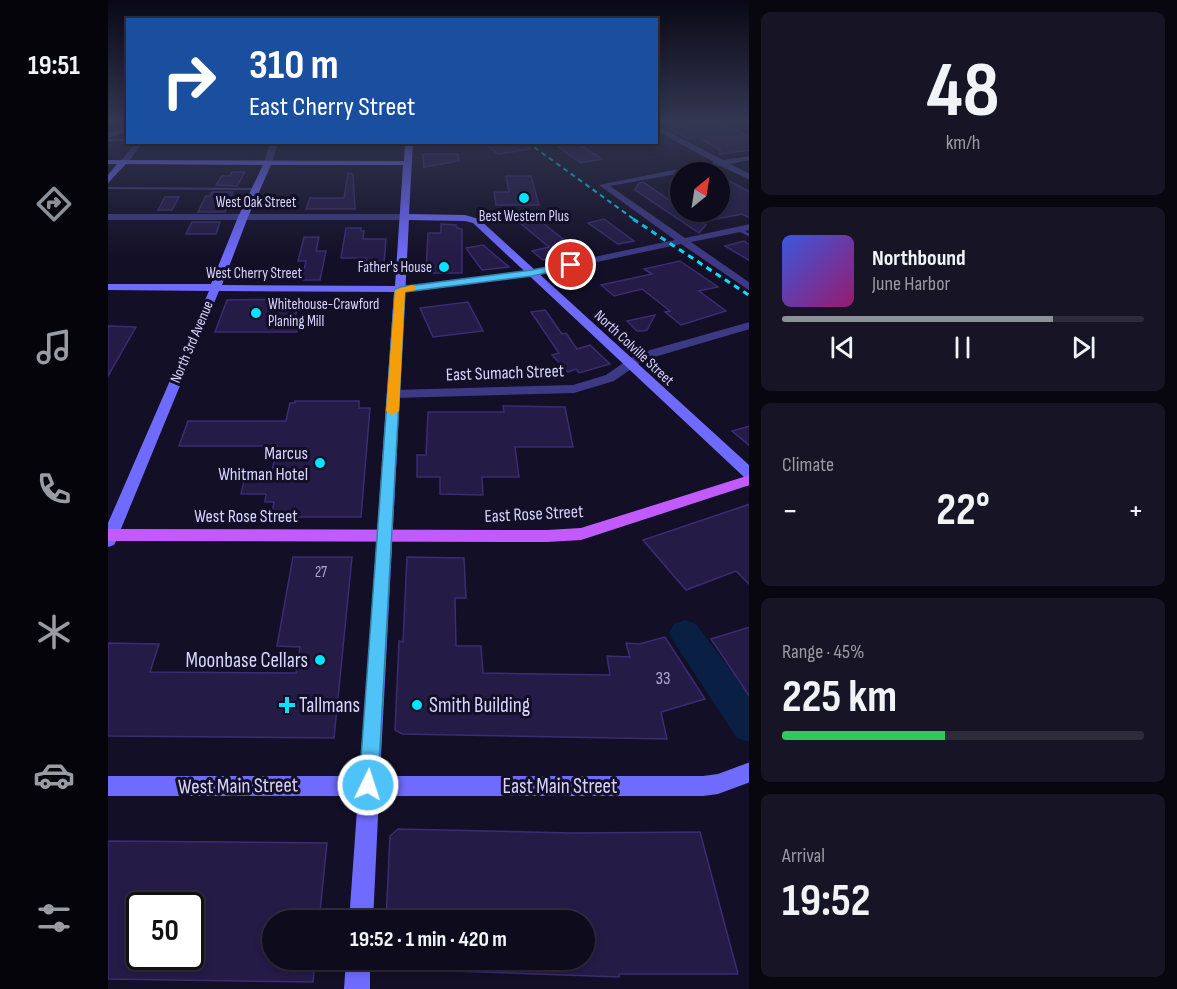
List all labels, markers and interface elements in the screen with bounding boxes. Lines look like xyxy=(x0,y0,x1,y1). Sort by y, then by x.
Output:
text: 310 m xyxy=(249,40,339,91)
icon: right xyxy=(150,42,228,120)
text: 48 xyxy=(926,45,1000,138)
text: 19:51 xyxy=(28,50,80,82)
text: East Cherry Street xyxy=(249,91,415,123)
text: km/h xyxy=(946,131,980,155)
north arrow xyxy=(670,162,730,222)
map controls xyxy=(670,162,730,222)
icon: directions xyxy=(33,183,75,225)
marker: Best Western Plus xyxy=(517,191,531,205)
street label: West Oak Street xyxy=(216,193,297,212)
place label: Best Western Plus xyxy=(479,207,569,226)
pin xyxy=(545,239,596,290)
text: Northbound xyxy=(872,245,966,272)
icon: arrive xyxy=(554,248,587,281)
place label: Father's House xyxy=(358,258,432,277)
marker: Father's House xyxy=(437,260,451,274)
street label: West Cherry Street xyxy=(206,264,303,283)
text: June Harbor xyxy=(872,272,950,296)
place label: Whitehouse-Crawford Planing Mill xyxy=(268,295,379,331)
street label: North 3rd Avenue xyxy=(166,298,218,386)
marker: Whitehouse-Crawford Planing Mill xyxy=(249,306,263,320)
street label: North Colville Street xyxy=(590,306,678,390)
icon: music xyxy=(33,326,75,368)
icon: previous xyxy=(826,331,859,364)
icon: pause xyxy=(946,331,979,364)
icon: next xyxy=(1067,331,1100,364)
street label: East Sumach Street xyxy=(445,360,565,386)
place label: Marcus Whitman Hotel xyxy=(218,443,308,485)
text: Climate xyxy=(782,453,834,477)
marker: Marcus Whitman Hotel xyxy=(313,456,327,470)
icon: phone xyxy=(33,468,75,510)
text: 22° xyxy=(936,483,990,538)
text: − xyxy=(782,491,798,531)
text: + xyxy=(1128,491,1144,531)
street label: East Rose Street xyxy=(484,501,584,527)
street label: West Rose Street xyxy=(194,506,298,527)
house number: 27 xyxy=(315,563,327,582)
icon: climate xyxy=(33,611,75,653)
text: Range · 45% xyxy=(782,640,864,664)
place label: Moonbase Cellars xyxy=(185,648,308,673)
marker: Moonbase Cellars xyxy=(313,653,327,667)
house number: 33 xyxy=(655,668,671,689)
text: 225 km xyxy=(782,670,897,725)
place label: Tallmans xyxy=(299,693,360,718)
place label: Smith Building xyxy=(429,693,530,718)
marker: Tallmans xyxy=(280,698,294,712)
marker: Smith Building xyxy=(410,698,424,712)
position arrow xyxy=(336,753,400,817)
icon: car xyxy=(33,754,75,796)
street label: West Main Street xyxy=(178,772,298,800)
street label: East Main Street xyxy=(503,774,617,799)
text: Arrival xyxy=(782,844,825,868)
text: 19:52 xyxy=(782,874,870,929)
speed limit sign: 50 xyxy=(126,892,204,970)
icon: filters xyxy=(33,897,75,939)
text: 19:52 · 1 min · 420 m xyxy=(350,926,507,953)

